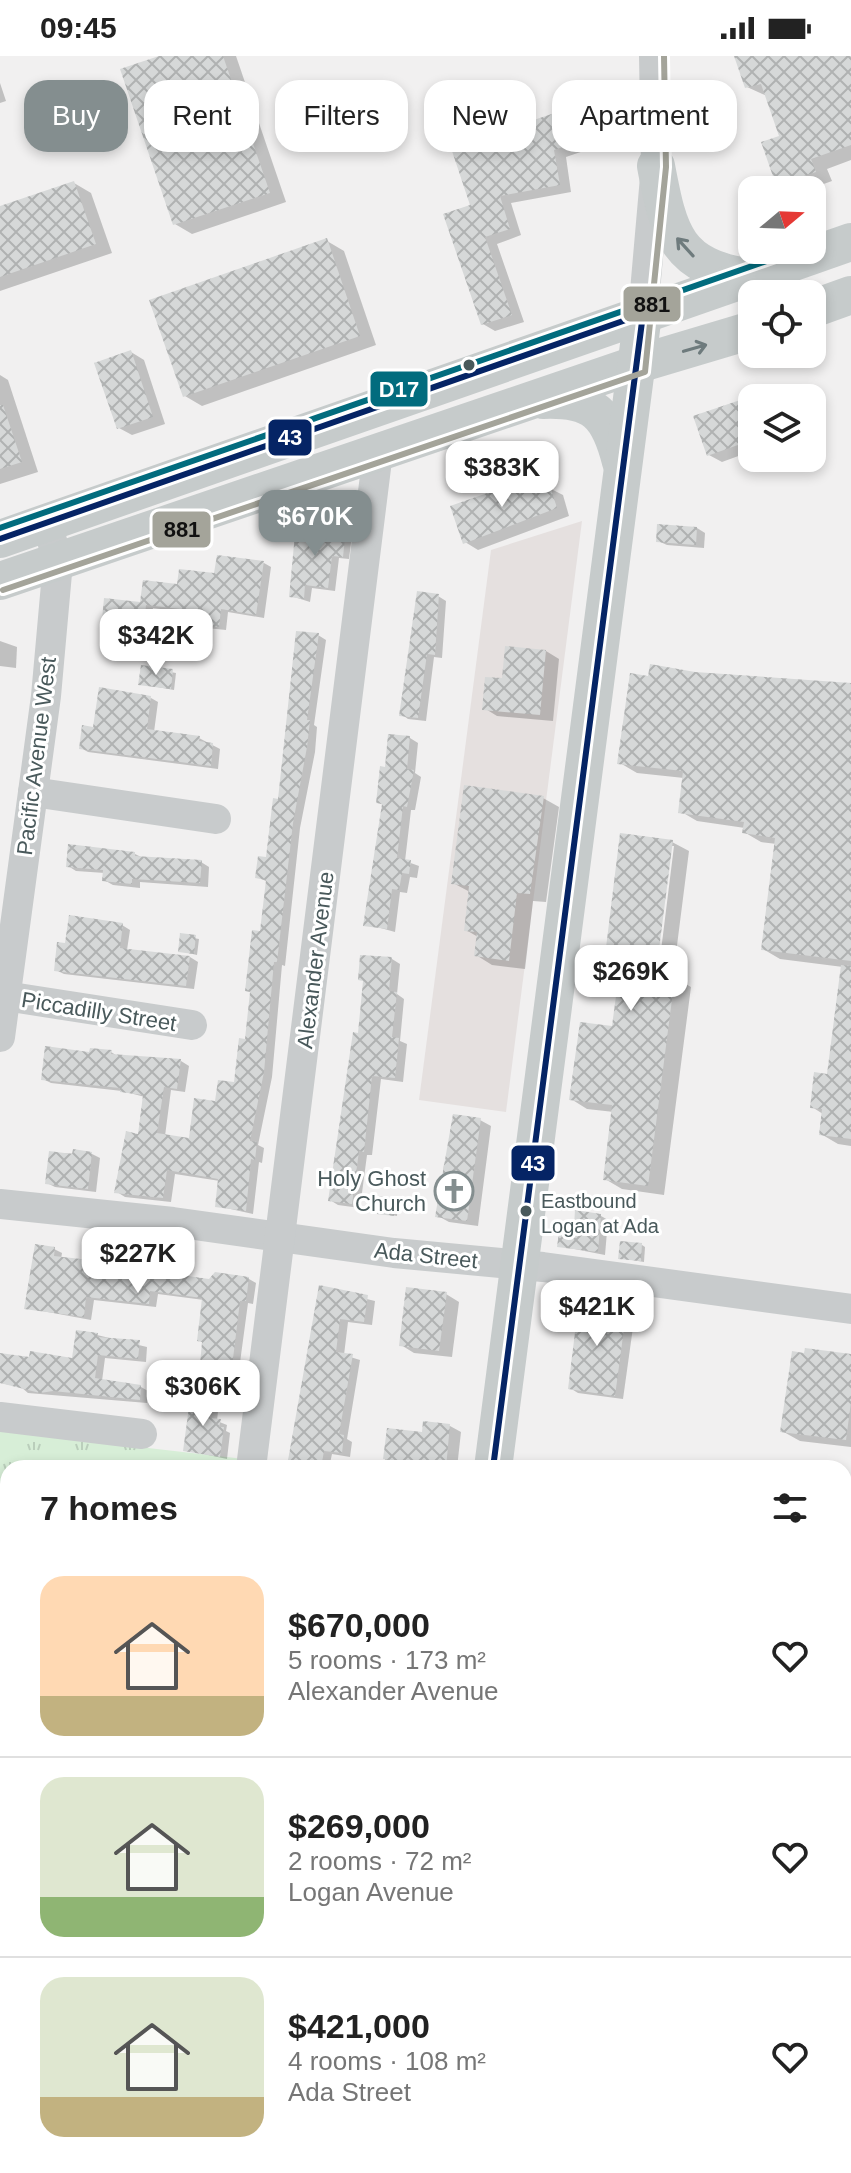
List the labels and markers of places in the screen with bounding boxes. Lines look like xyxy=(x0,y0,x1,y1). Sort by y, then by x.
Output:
unlabelled marker xyxy=(461,357,477,373)
pin: $383K xyxy=(446,441,558,509)
pin: $670K xyxy=(259,490,371,558)
pin: $342K xyxy=(100,609,212,677)
pin: $269K xyxy=(575,945,687,1013)
place label: Holy Ghost Church xyxy=(317,1166,426,1216)
church icon: Holy Ghost Church xyxy=(433,1170,475,1212)
place label: Eastbound Logan at Ada xyxy=(541,1190,660,1237)
marker: Eastbound Logan at Ada xyxy=(518,1203,534,1219)
pin: $227K xyxy=(82,1227,194,1295)
pin: $421K xyxy=(541,1280,653,1348)
pin: $306K xyxy=(147,1360,259,1428)

